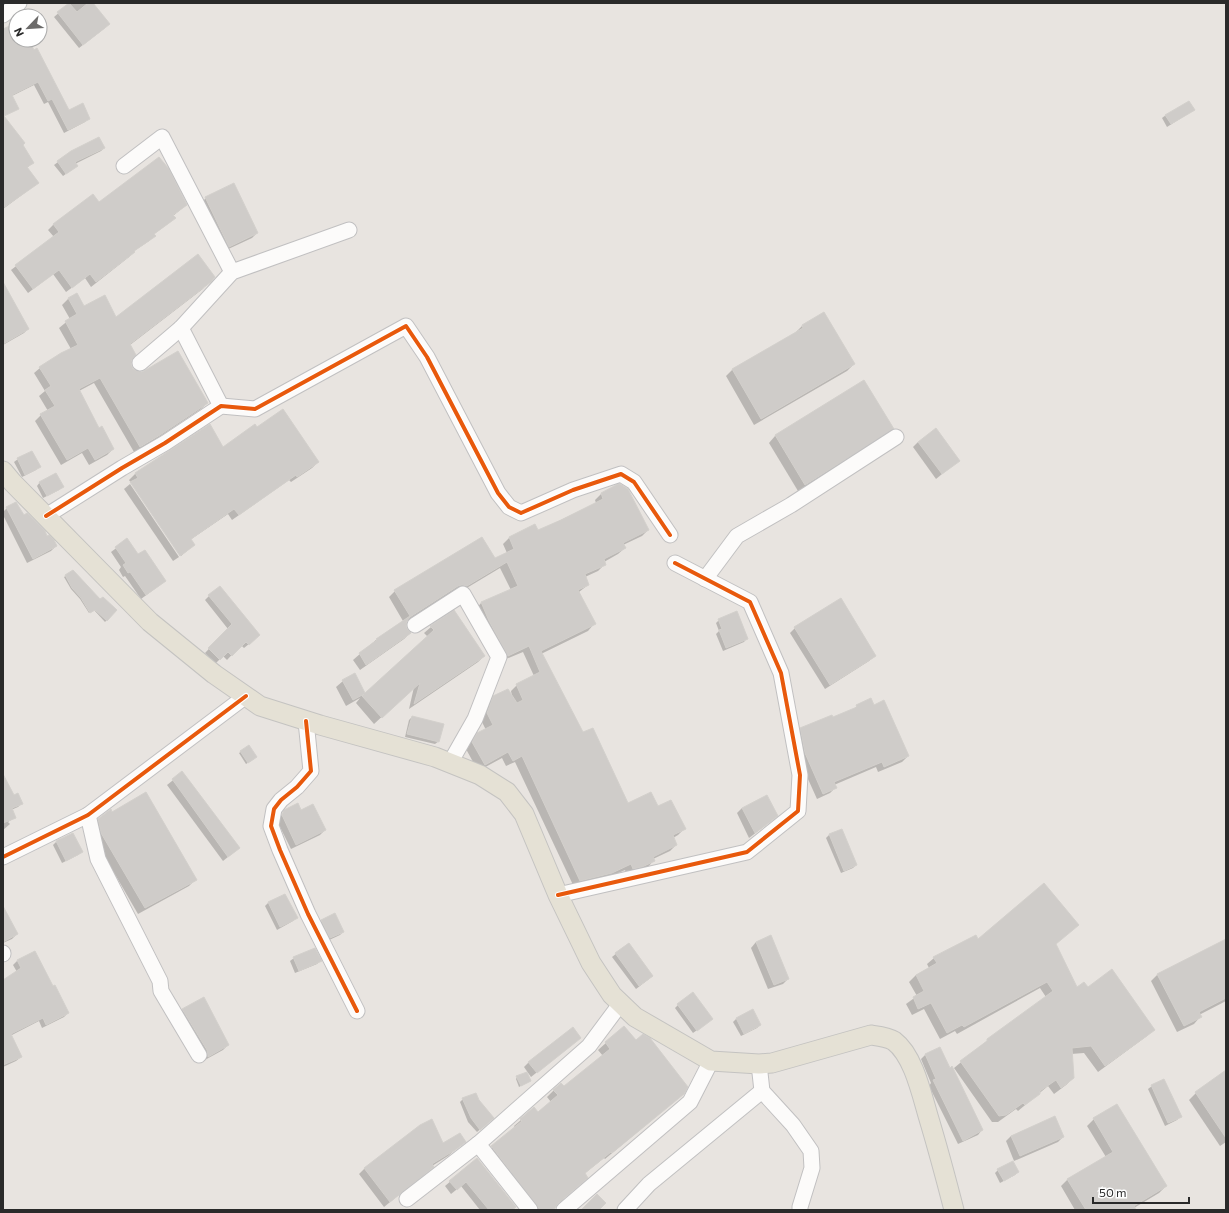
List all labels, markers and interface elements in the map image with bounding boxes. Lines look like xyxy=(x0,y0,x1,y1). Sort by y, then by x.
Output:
north arrow xyxy=(8,8,48,48)
text: N xyxy=(11,26,26,39)
scale bar xyxy=(1093,1179,1189,1205)
text: 50 m xyxy=(1099,1185,1127,1199)

